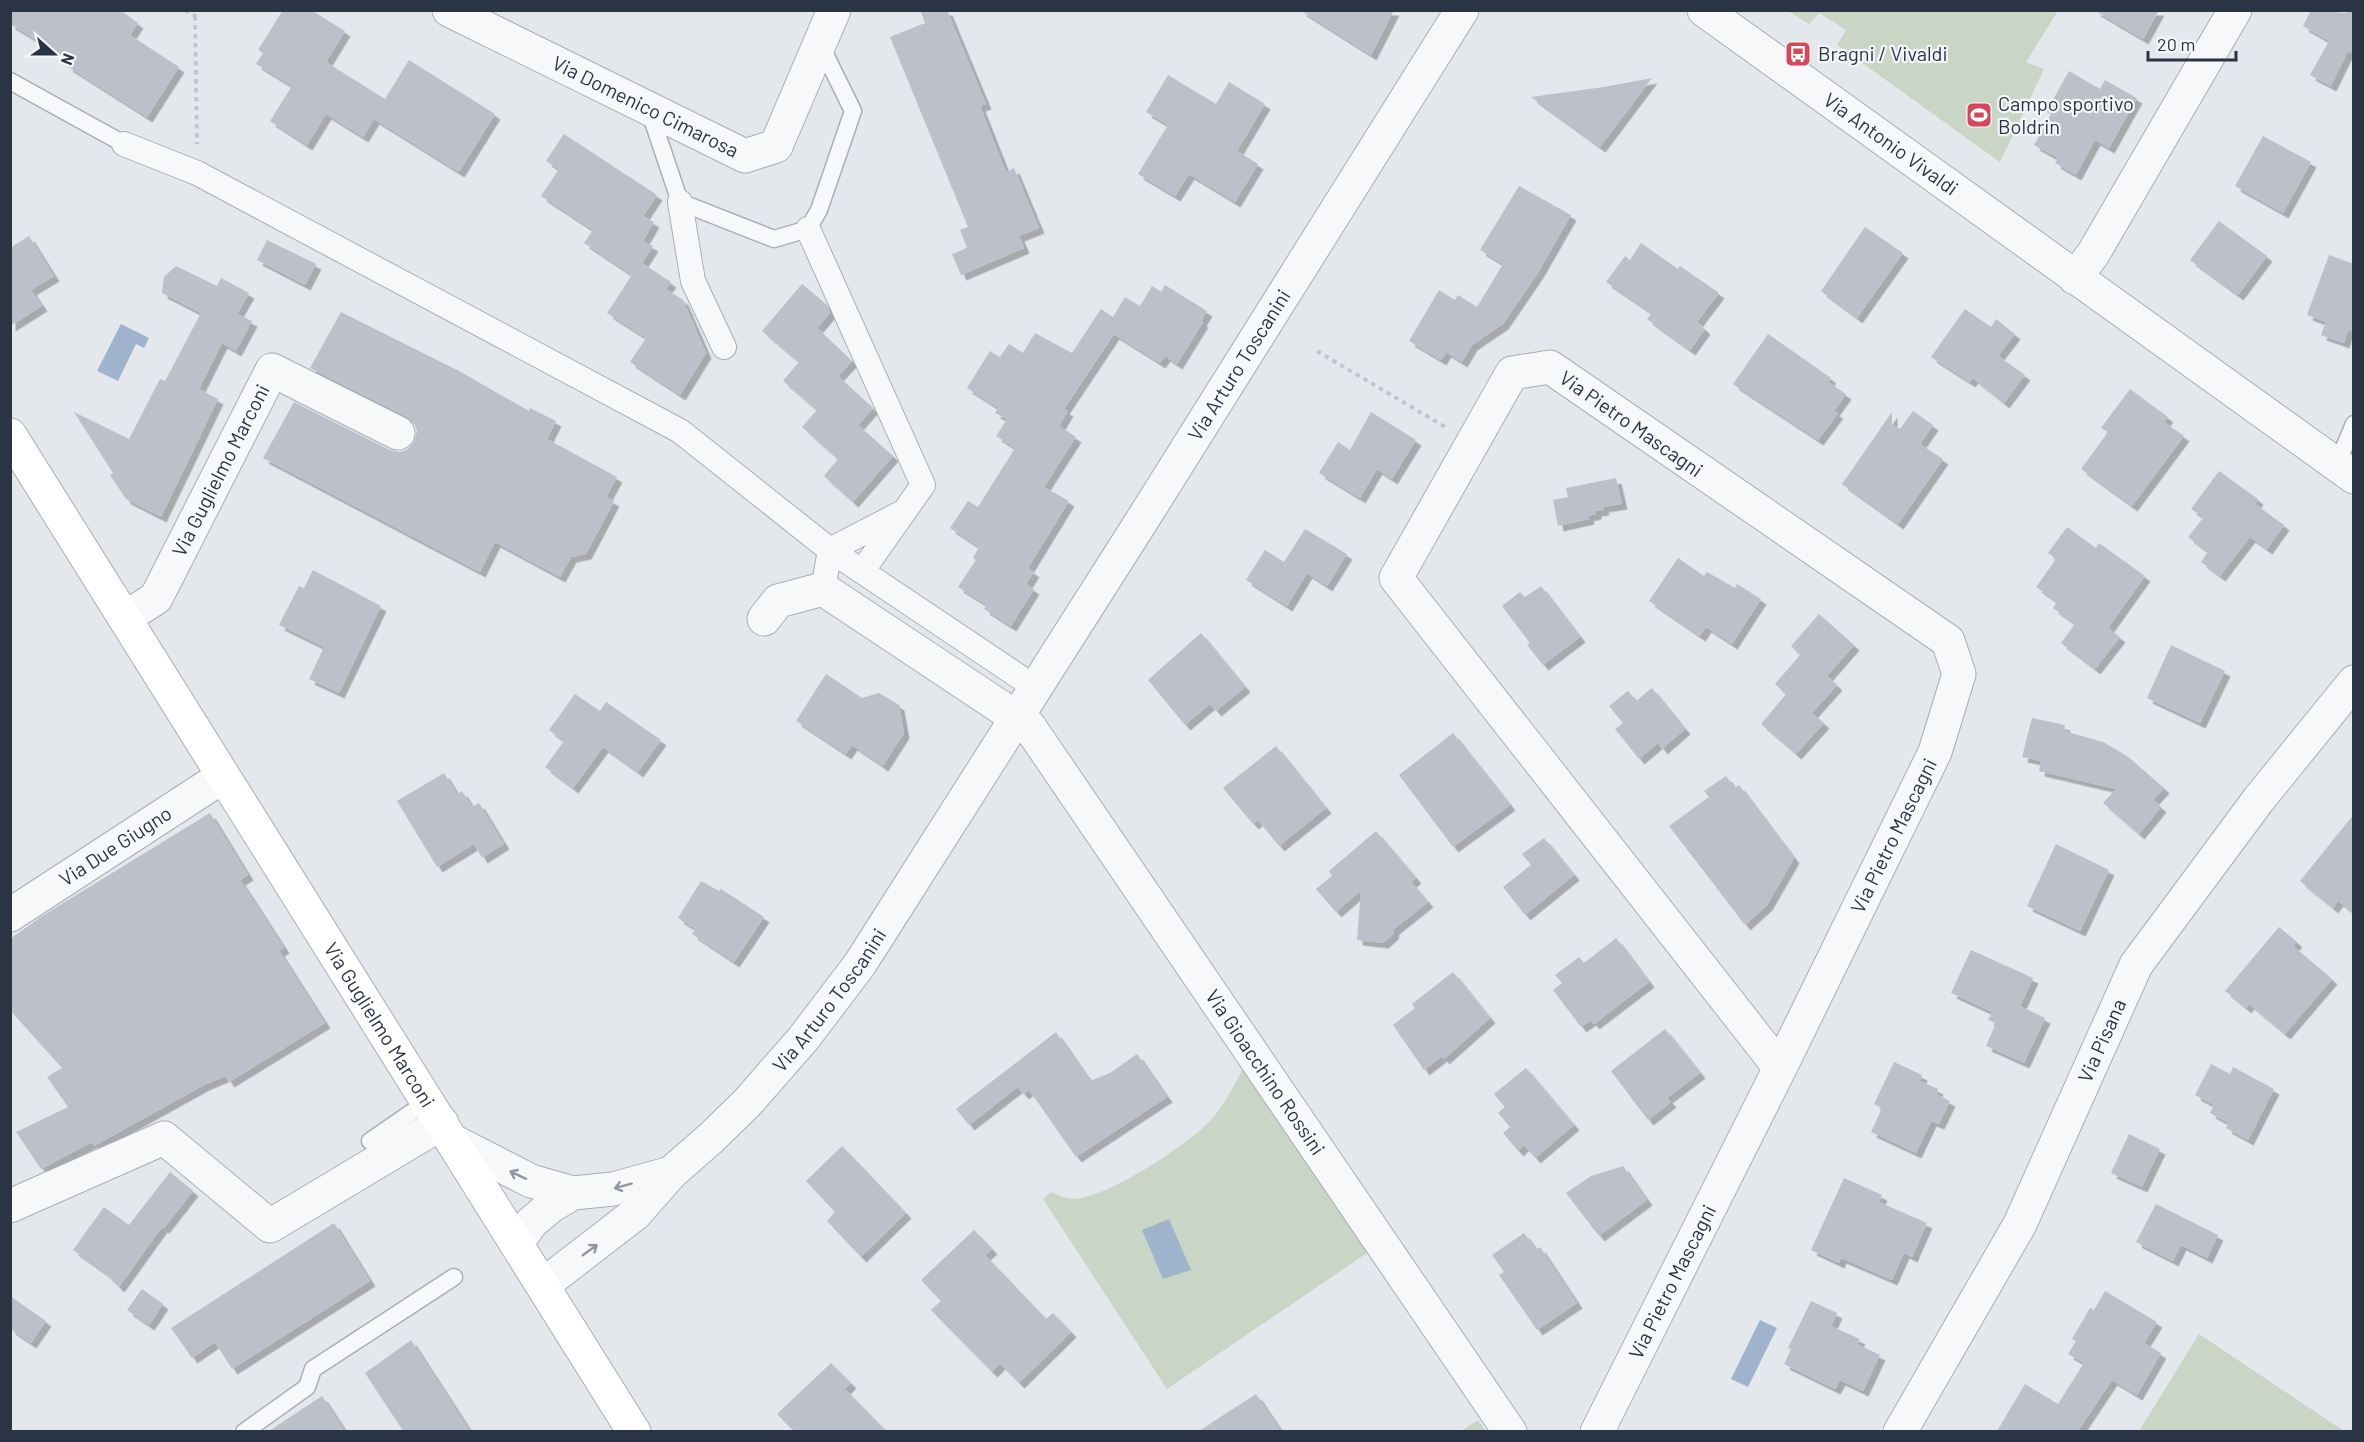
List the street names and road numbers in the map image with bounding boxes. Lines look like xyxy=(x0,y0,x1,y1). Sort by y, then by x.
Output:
street label: Via Domenico Cimarosa xyxy=(549,50,743,162)
street label: Via Antonio Vivaldi xyxy=(1819,87,1963,200)
street label: Via Arturo Toscanini xyxy=(1182,285,1295,445)
street label: Via Pietro Mascagni xyxy=(1555,365,1708,482)
street label: Via Guglielmo Marconi xyxy=(166,380,274,560)
street label: Via Pietro Mascagni xyxy=(1845,754,1941,917)
street label: Via Due Giugno xyxy=(54,800,176,891)
street label: Via Arturo Toscanini xyxy=(767,923,891,1076)
street label: Via Guglielmo Marconi xyxy=(320,938,441,1111)
street label: Via Gioacchino Rossini xyxy=(1201,985,1331,1159)
street label: Via Pisana xyxy=(2072,995,2130,1086)
street label: Via Pietro Mascagni xyxy=(1623,1200,1720,1363)

